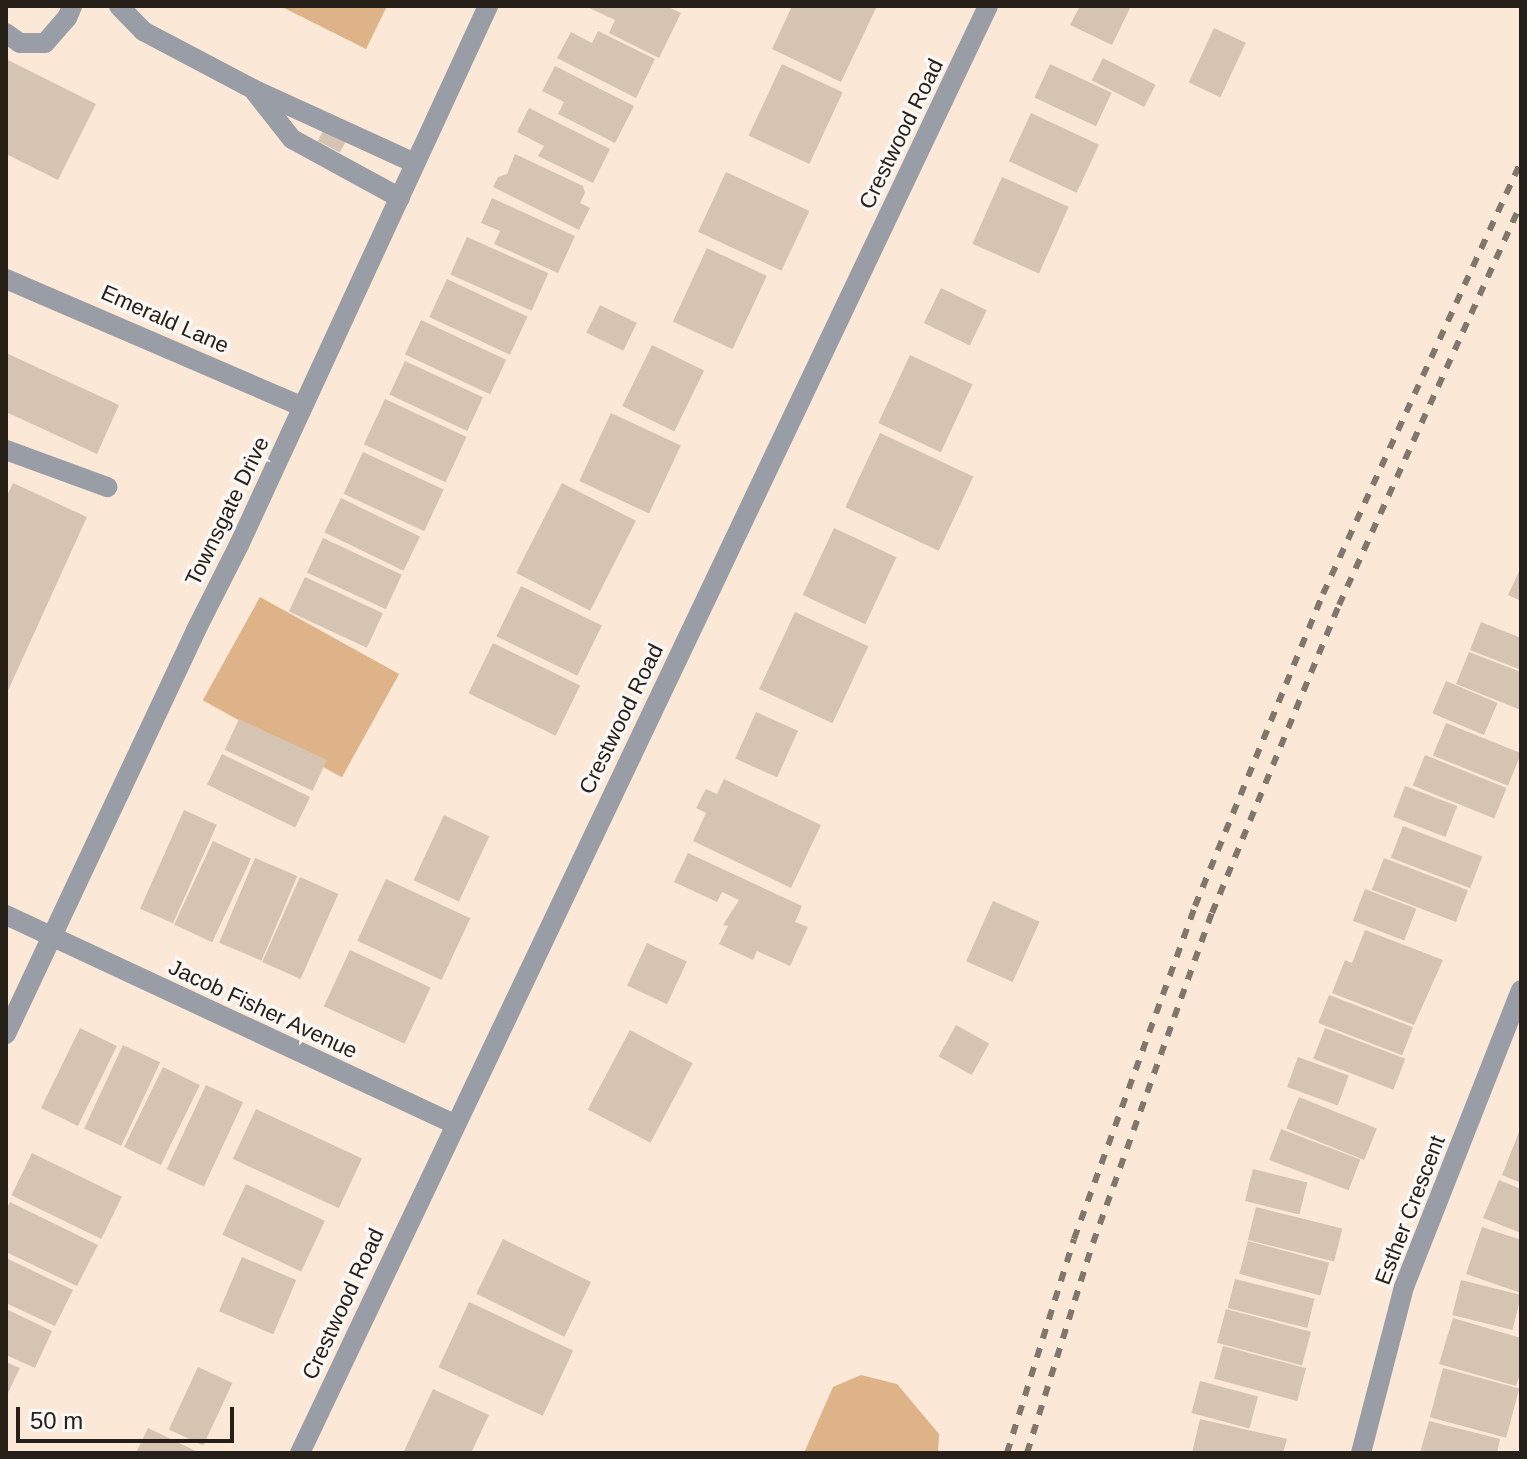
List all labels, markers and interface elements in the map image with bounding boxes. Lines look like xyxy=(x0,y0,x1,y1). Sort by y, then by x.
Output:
street label: Crestwood Road xyxy=(853,55,949,213)
street label: Emerald Lane xyxy=(97,279,233,359)
street label: Townsgate Drive xyxy=(179,432,275,590)
street label: Crestwood Road xyxy=(573,640,669,798)
street label: Jacob Fisher Avenue xyxy=(164,953,362,1065)
street label: Esther Crescent xyxy=(1369,1132,1451,1288)
street label: Crestwood Road xyxy=(296,1224,390,1384)
scale bar xyxy=(20,1391,238,1441)
text: 50 m xyxy=(30,1407,83,1434)

